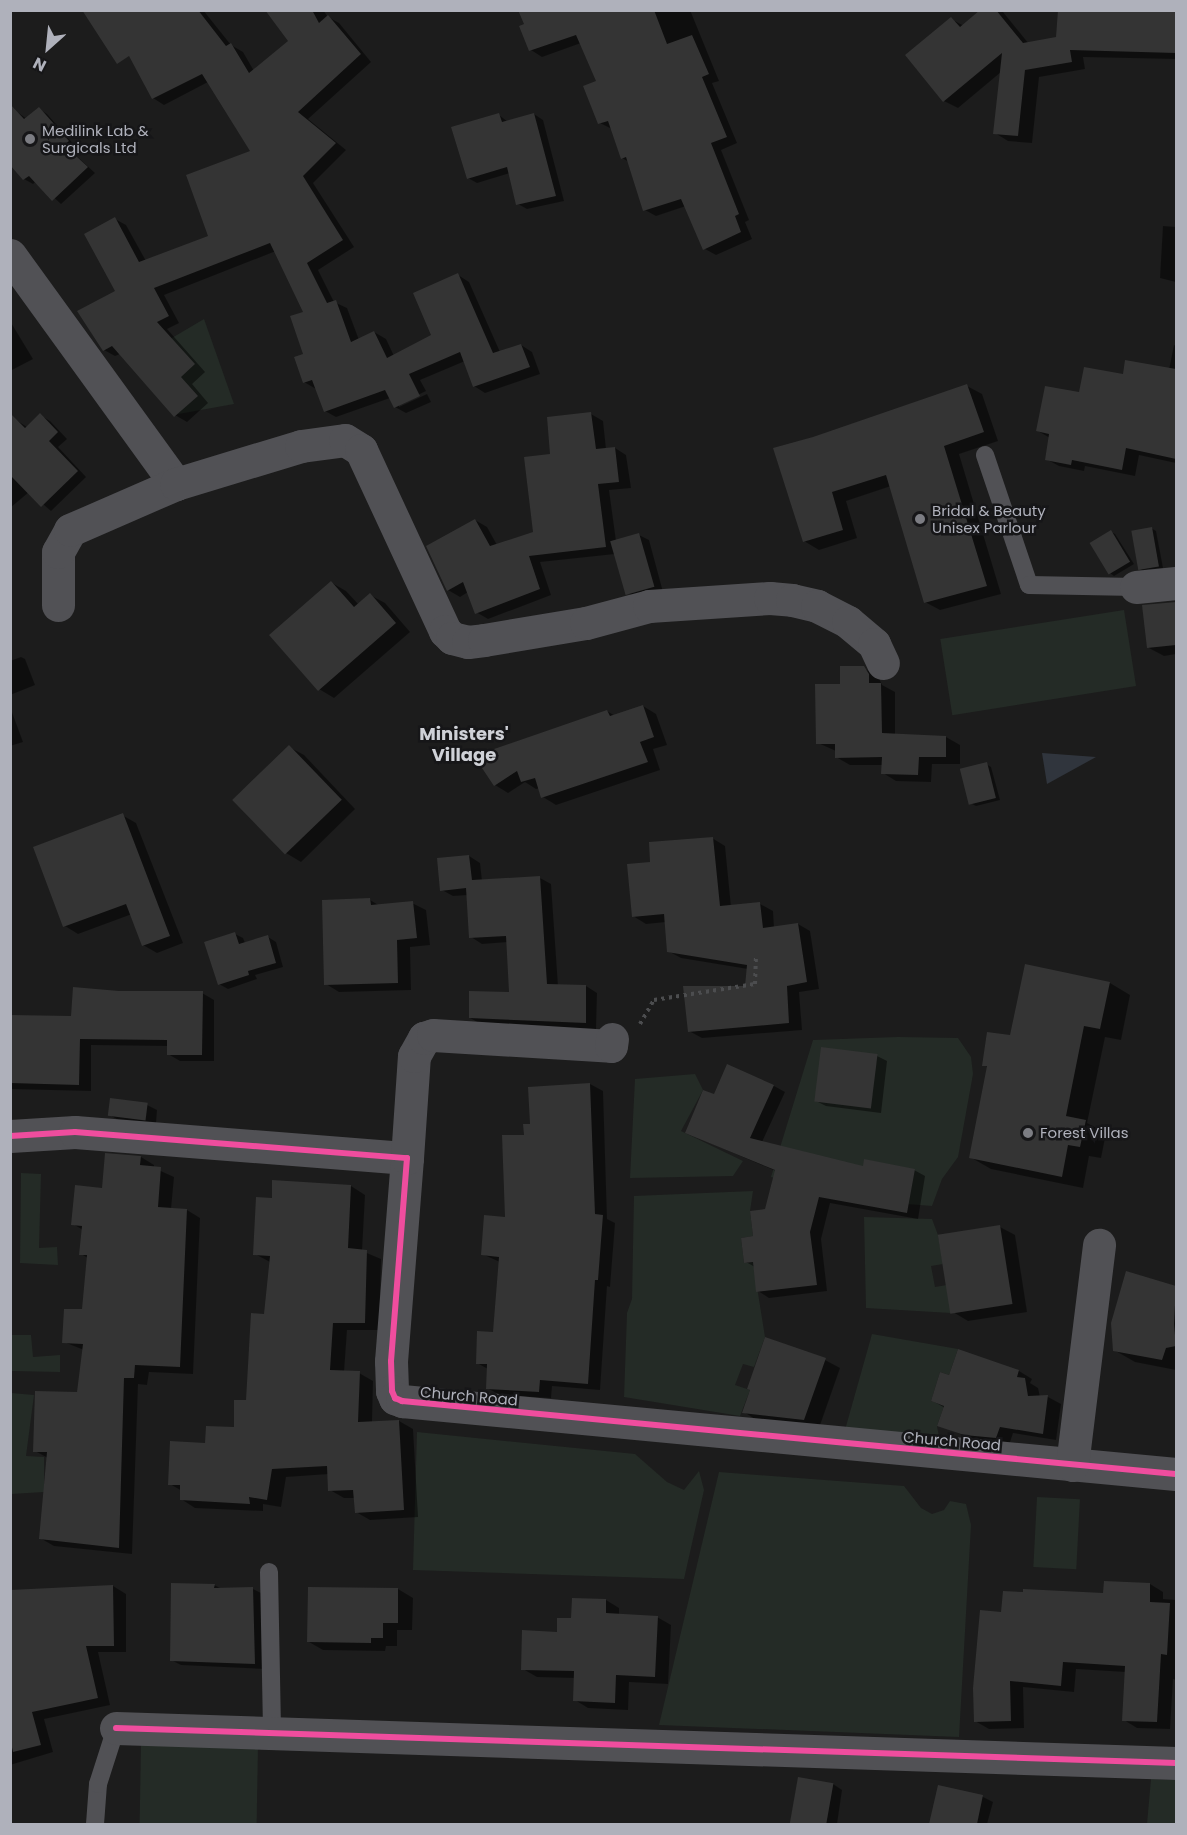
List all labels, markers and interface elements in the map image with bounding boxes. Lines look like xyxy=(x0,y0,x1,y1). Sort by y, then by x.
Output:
north arrow xyxy=(18,18,78,78)
text: N xyxy=(29,52,50,77)
place label: Medilink Lab & Surgicals Ltd xyxy=(42,121,149,156)
marker: Medilink Lab & Surgicals Ltd xyxy=(23,132,37,146)
place label: Bridal & Beauty Unisex Parlour xyxy=(932,501,1046,536)
marker: Bridal & Beauty Unisex Parlour xyxy=(913,512,927,526)
district label: Ministers' Village xyxy=(419,724,509,766)
place label: Forest Villas xyxy=(1040,1124,1129,1142)
marker: Forest Villas xyxy=(1021,1126,1035,1140)
street label: Church Road xyxy=(419,1383,519,1409)
street label: Church Road xyxy=(902,1428,1002,1454)

